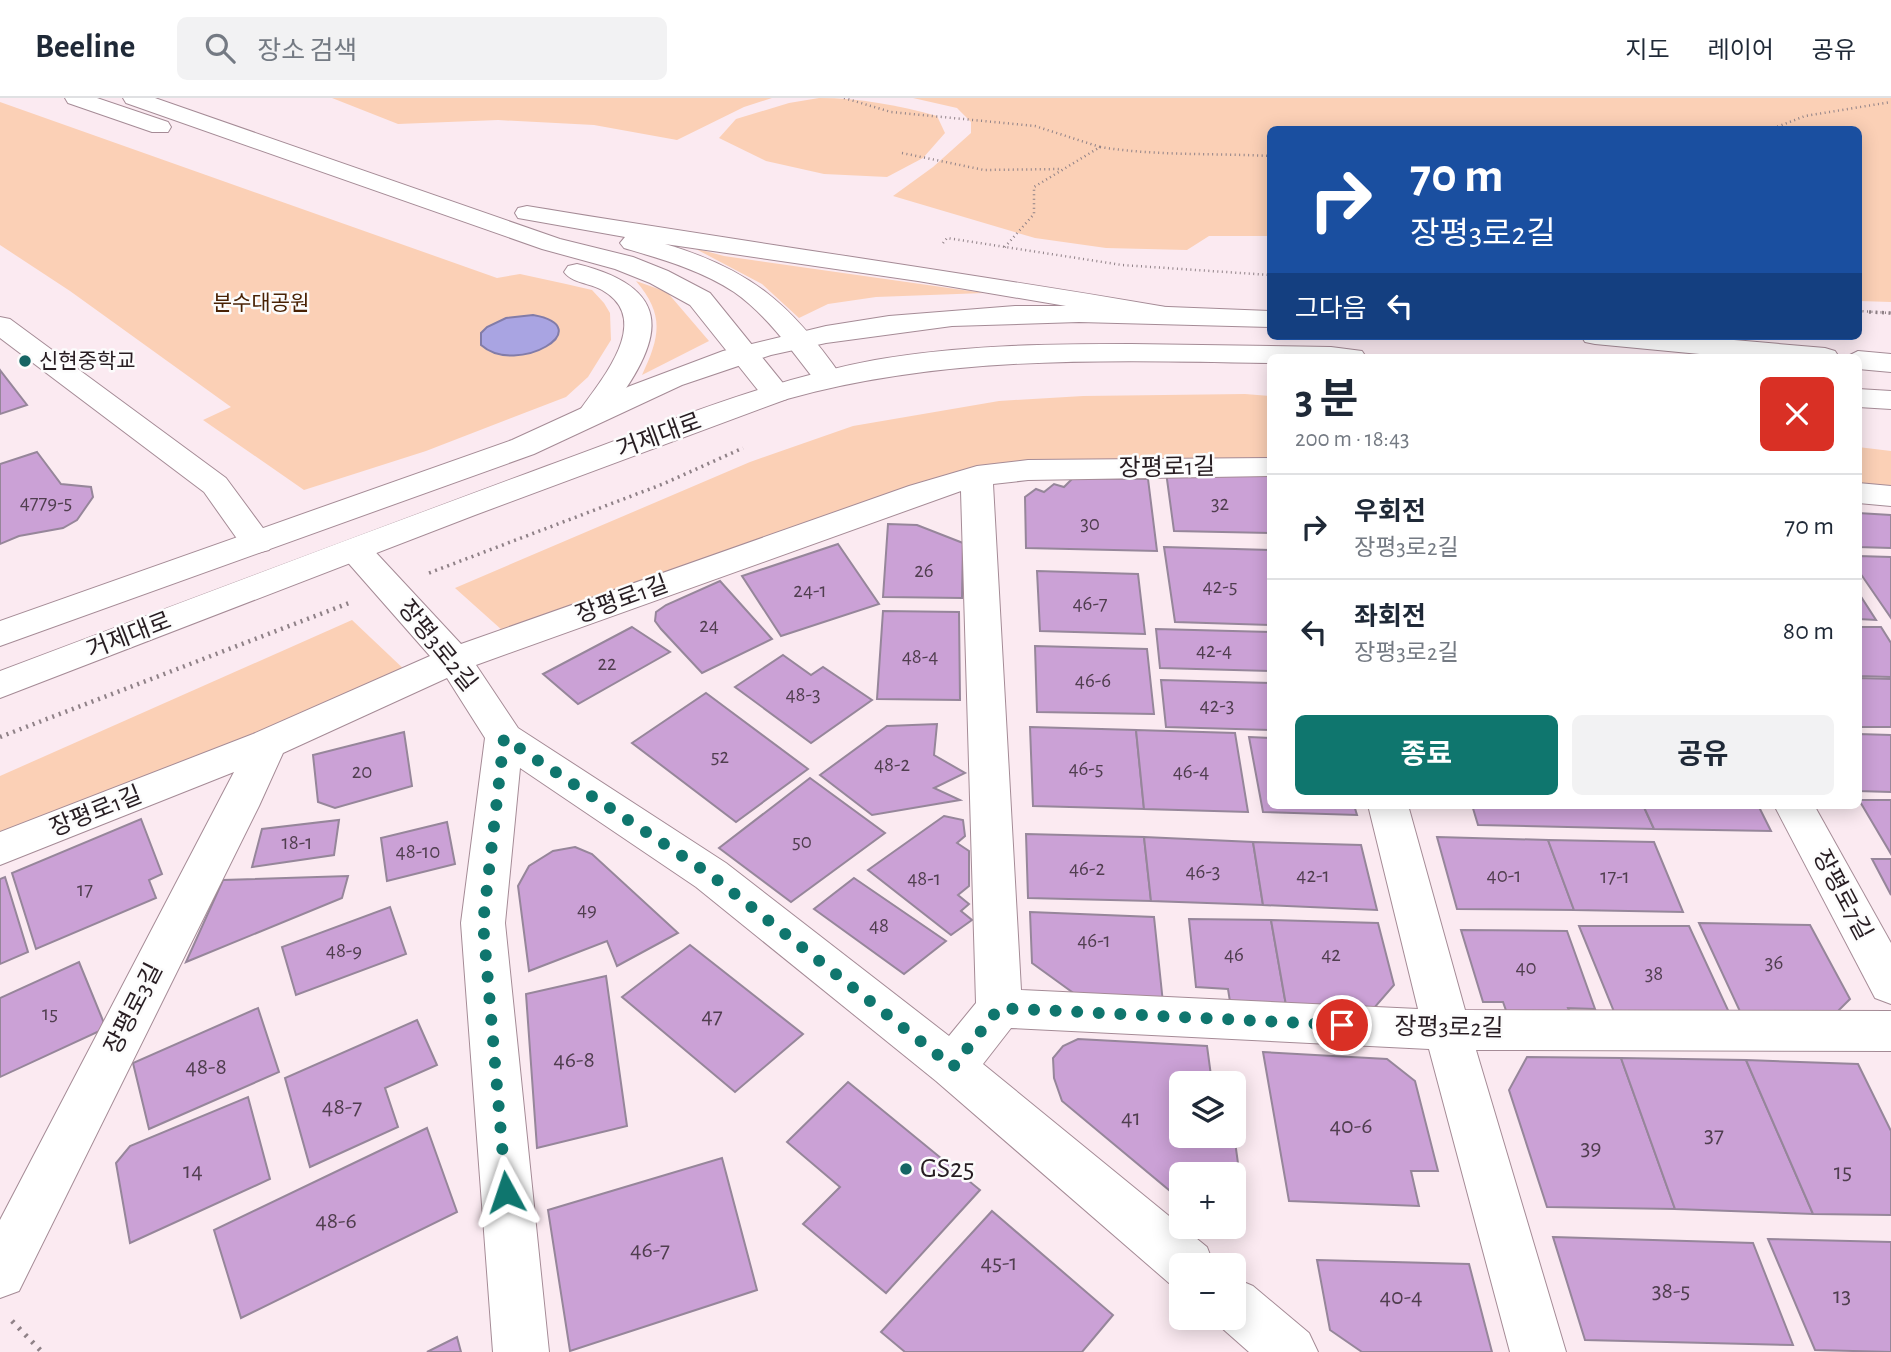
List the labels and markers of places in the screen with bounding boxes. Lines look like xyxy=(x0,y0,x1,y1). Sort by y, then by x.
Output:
place label: 신현중학교 xyxy=(39,350,136,372)
marker: 신현중학교 xyxy=(17,353,33,369)
pin xyxy=(1312,995,1372,1055)
place label: GS25 xyxy=(920,1155,974,1183)
marker: GS25 xyxy=(898,1161,914,1177)

